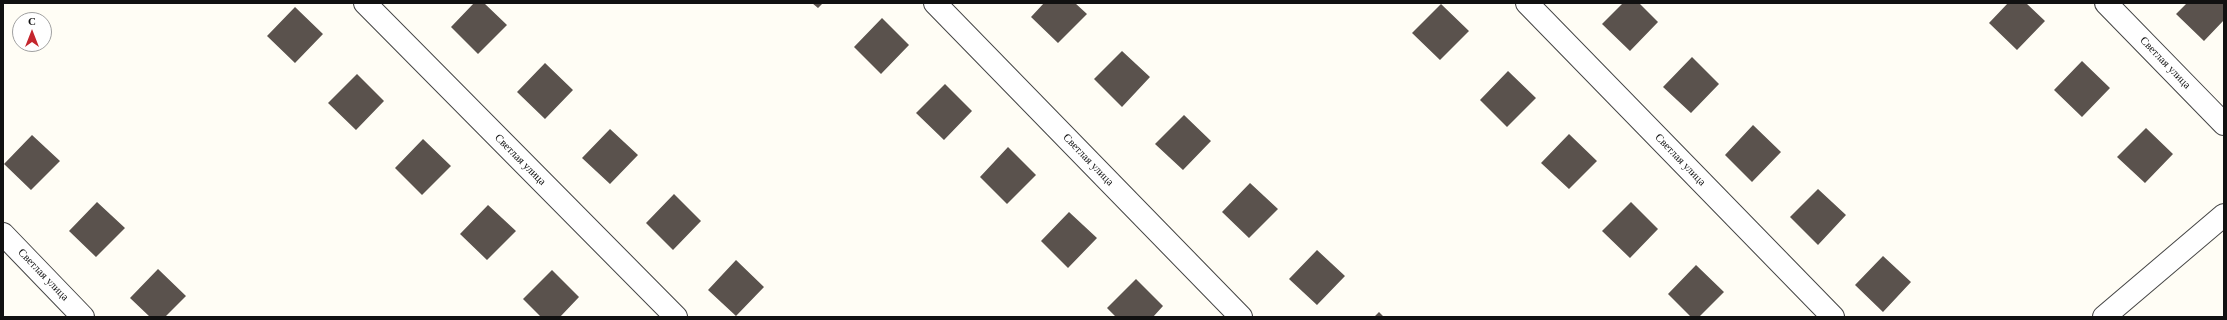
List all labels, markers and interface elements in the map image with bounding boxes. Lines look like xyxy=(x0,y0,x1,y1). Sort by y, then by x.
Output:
north arrow xyxy=(12,12,52,52)
text: С xyxy=(28,15,36,27)
street label: Светлая улица xyxy=(2137,34,2193,92)
street label: Светлая улица xyxy=(1060,131,1116,189)
street label: Светлая улица xyxy=(1652,131,1708,189)
street label: Светлая улица xyxy=(492,132,548,188)
street label: Светлая улица xyxy=(15,246,71,304)

